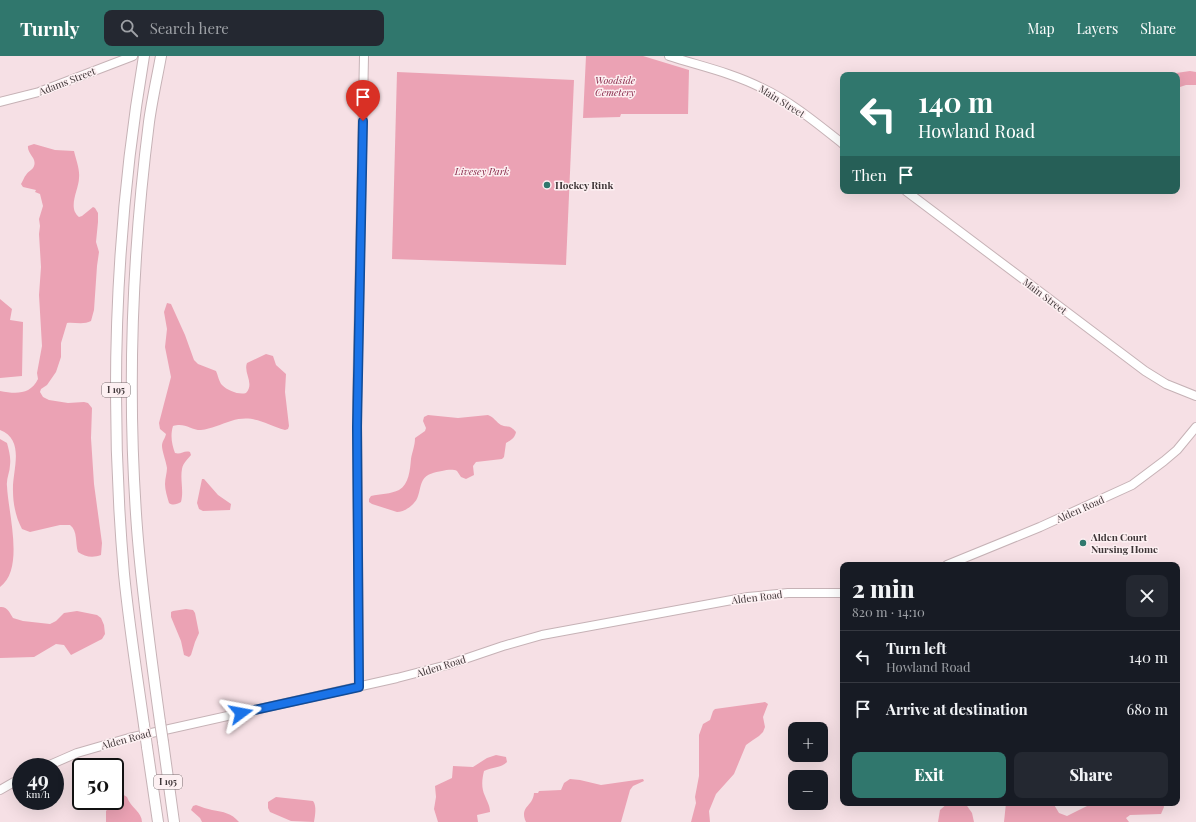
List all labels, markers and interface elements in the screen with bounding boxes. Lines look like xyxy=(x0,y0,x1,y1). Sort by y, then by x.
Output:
search box xyxy=(104,10,384,46)
text: Turnly xyxy=(20,15,80,41)
icon: search xyxy=(118,17,140,39)
text: Search here xyxy=(150,18,229,38)
text: Map xyxy=(1027,19,1055,38)
text: Layers xyxy=(1077,19,1118,38)
text: Share xyxy=(1140,19,1176,38)
street label: Adams Street xyxy=(36,64,98,99)
park label: Woodside Cemetery xyxy=(595,73,636,99)
pin xyxy=(346,80,380,121)
street label: Main Street xyxy=(756,81,808,121)
text: 140 m xyxy=(918,83,993,120)
icon: arrive xyxy=(352,86,374,108)
icon: left xyxy=(852,88,904,140)
text: Howland Road xyxy=(918,119,1035,143)
park label: Livesey Park xyxy=(454,164,509,178)
icon: arrive xyxy=(895,164,917,186)
text: Then xyxy=(852,165,887,185)
place label: Hockey Rink xyxy=(555,178,613,192)
marker: Hockey Rink xyxy=(542,180,552,190)
street label: Main Street xyxy=(1020,275,1070,317)
road number: I 195 xyxy=(102,383,130,397)
street label: Alden Road xyxy=(1053,492,1106,526)
place label: Alden Court Nursing Home xyxy=(1090,530,1158,556)
marker: Alden Court Nursing Home xyxy=(1078,538,1088,548)
text: 2 min xyxy=(852,572,915,604)
button: close xyxy=(1126,575,1168,617)
street label: Alden Road xyxy=(730,587,783,607)
text: 820 m · 14:10 xyxy=(852,603,925,620)
text: Turn left xyxy=(886,638,947,658)
icon: left xyxy=(852,646,874,668)
text: 140 m xyxy=(1129,647,1168,667)
street label: Alden Road xyxy=(414,652,468,680)
text: Howland Road xyxy=(886,658,971,675)
position arrow xyxy=(220,692,262,734)
icon: arrive xyxy=(852,698,874,720)
text: Arrive at destination xyxy=(886,699,1028,719)
text: 680 m xyxy=(1126,699,1168,719)
map controls xyxy=(788,722,828,810)
button: + xyxy=(788,722,828,762)
street label: Alden Road xyxy=(99,726,153,753)
button: Exit xyxy=(852,752,1006,798)
button: Share xyxy=(1014,752,1168,798)
speed limit sign: 50 xyxy=(72,758,124,810)
text: 49 xyxy=(27,765,49,792)
button: − xyxy=(788,770,828,810)
road number: I 195 xyxy=(154,775,182,789)
text: km/h xyxy=(26,787,50,801)

